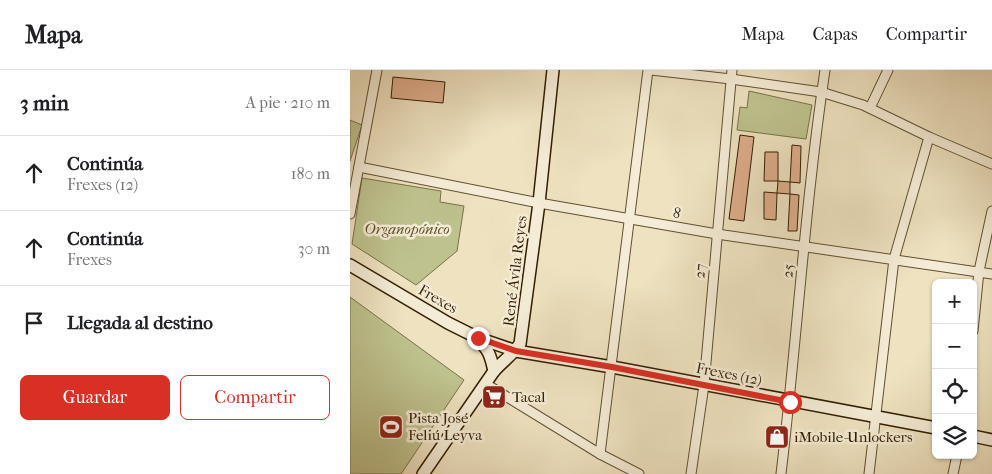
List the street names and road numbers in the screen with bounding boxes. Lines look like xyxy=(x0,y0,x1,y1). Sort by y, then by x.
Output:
street label: 8 xyxy=(672,203,682,223)
street label: René Ávila Reyes xyxy=(499,214,531,327)
street label: 27 xyxy=(690,263,710,279)
street label: 25 xyxy=(778,263,798,279)
street label: Frexes xyxy=(415,281,461,318)
street label: Frexes (12) xyxy=(695,359,763,389)

